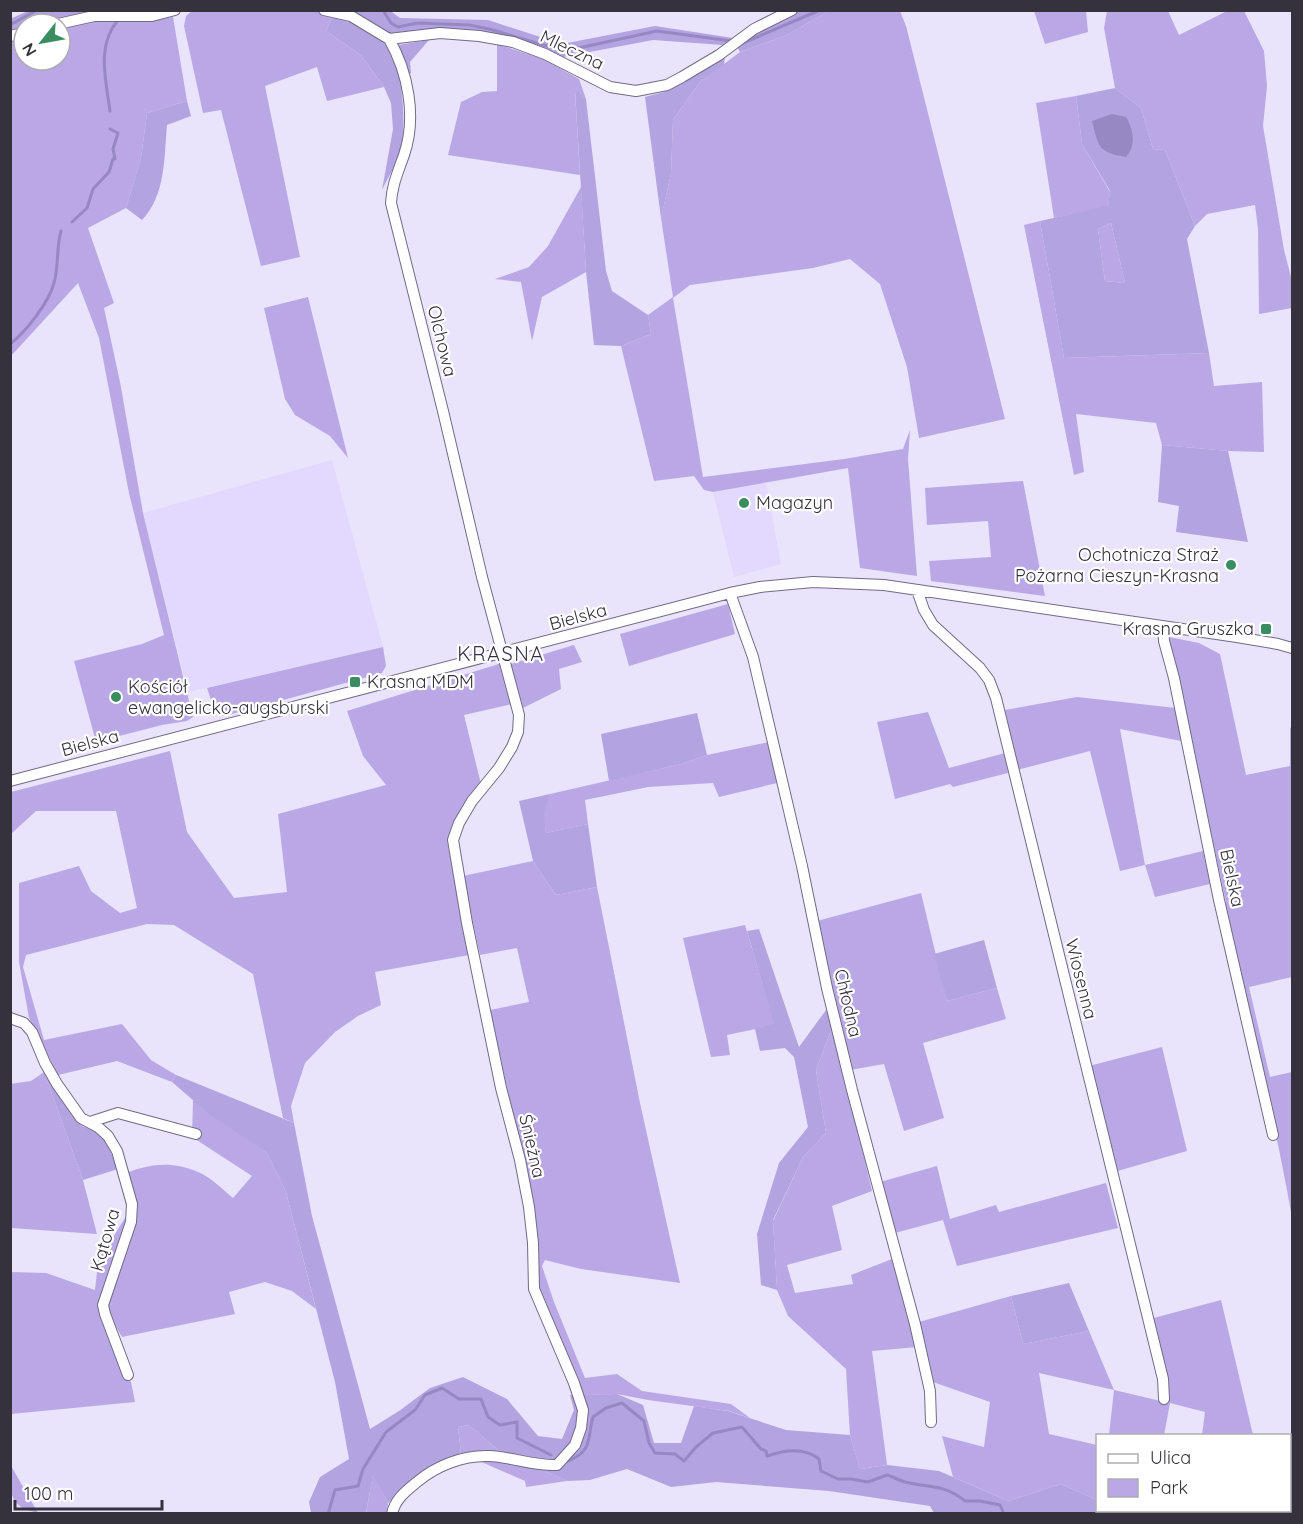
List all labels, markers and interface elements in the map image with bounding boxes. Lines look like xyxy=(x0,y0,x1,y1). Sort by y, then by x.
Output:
north arrow xyxy=(12,12,72,72)
street label: Mleczna xyxy=(536,24,608,75)
text: N xyxy=(18,40,41,60)
street label: Olchowa xyxy=(423,303,462,379)
place label: Magazyn xyxy=(756,491,833,514)
marker: Magazyn xyxy=(737,496,751,510)
place label: Ochotnicza Straż Pożarna Cieszyn-Krasna xyxy=(1015,543,1219,587)
marker: Ochotnicza Straż Pożarna Cieszyn-Krasna xyxy=(1224,558,1238,572)
street label: Bielska xyxy=(546,598,609,635)
place label: Krasna Gruszka xyxy=(1122,617,1254,640)
marker: Krasna Gruszka xyxy=(1259,622,1273,636)
district label: KRASNA xyxy=(457,641,545,666)
place label: Krasna MDM xyxy=(367,670,474,693)
place label: Kościół ewangelicko-augsburski xyxy=(128,675,329,719)
marker: Krasna MDM xyxy=(348,675,362,689)
marker: Kościół ewangelicko-augsburski xyxy=(109,690,123,704)
street label: Bielska xyxy=(58,724,121,761)
street label: Bielska xyxy=(1215,847,1250,909)
street label: Wiosenna xyxy=(1060,936,1103,1022)
street label: Chłodna xyxy=(829,967,867,1039)
street label: Śnieżna xyxy=(514,1112,551,1180)
street label: Kątowa xyxy=(85,1206,124,1274)
legend xyxy=(1096,1434,1291,1512)
text: Ulica xyxy=(1150,1446,1191,1469)
scale bar xyxy=(15,1473,162,1511)
text: Park xyxy=(1150,1476,1188,1499)
text: 100 m xyxy=(24,1482,73,1505)

